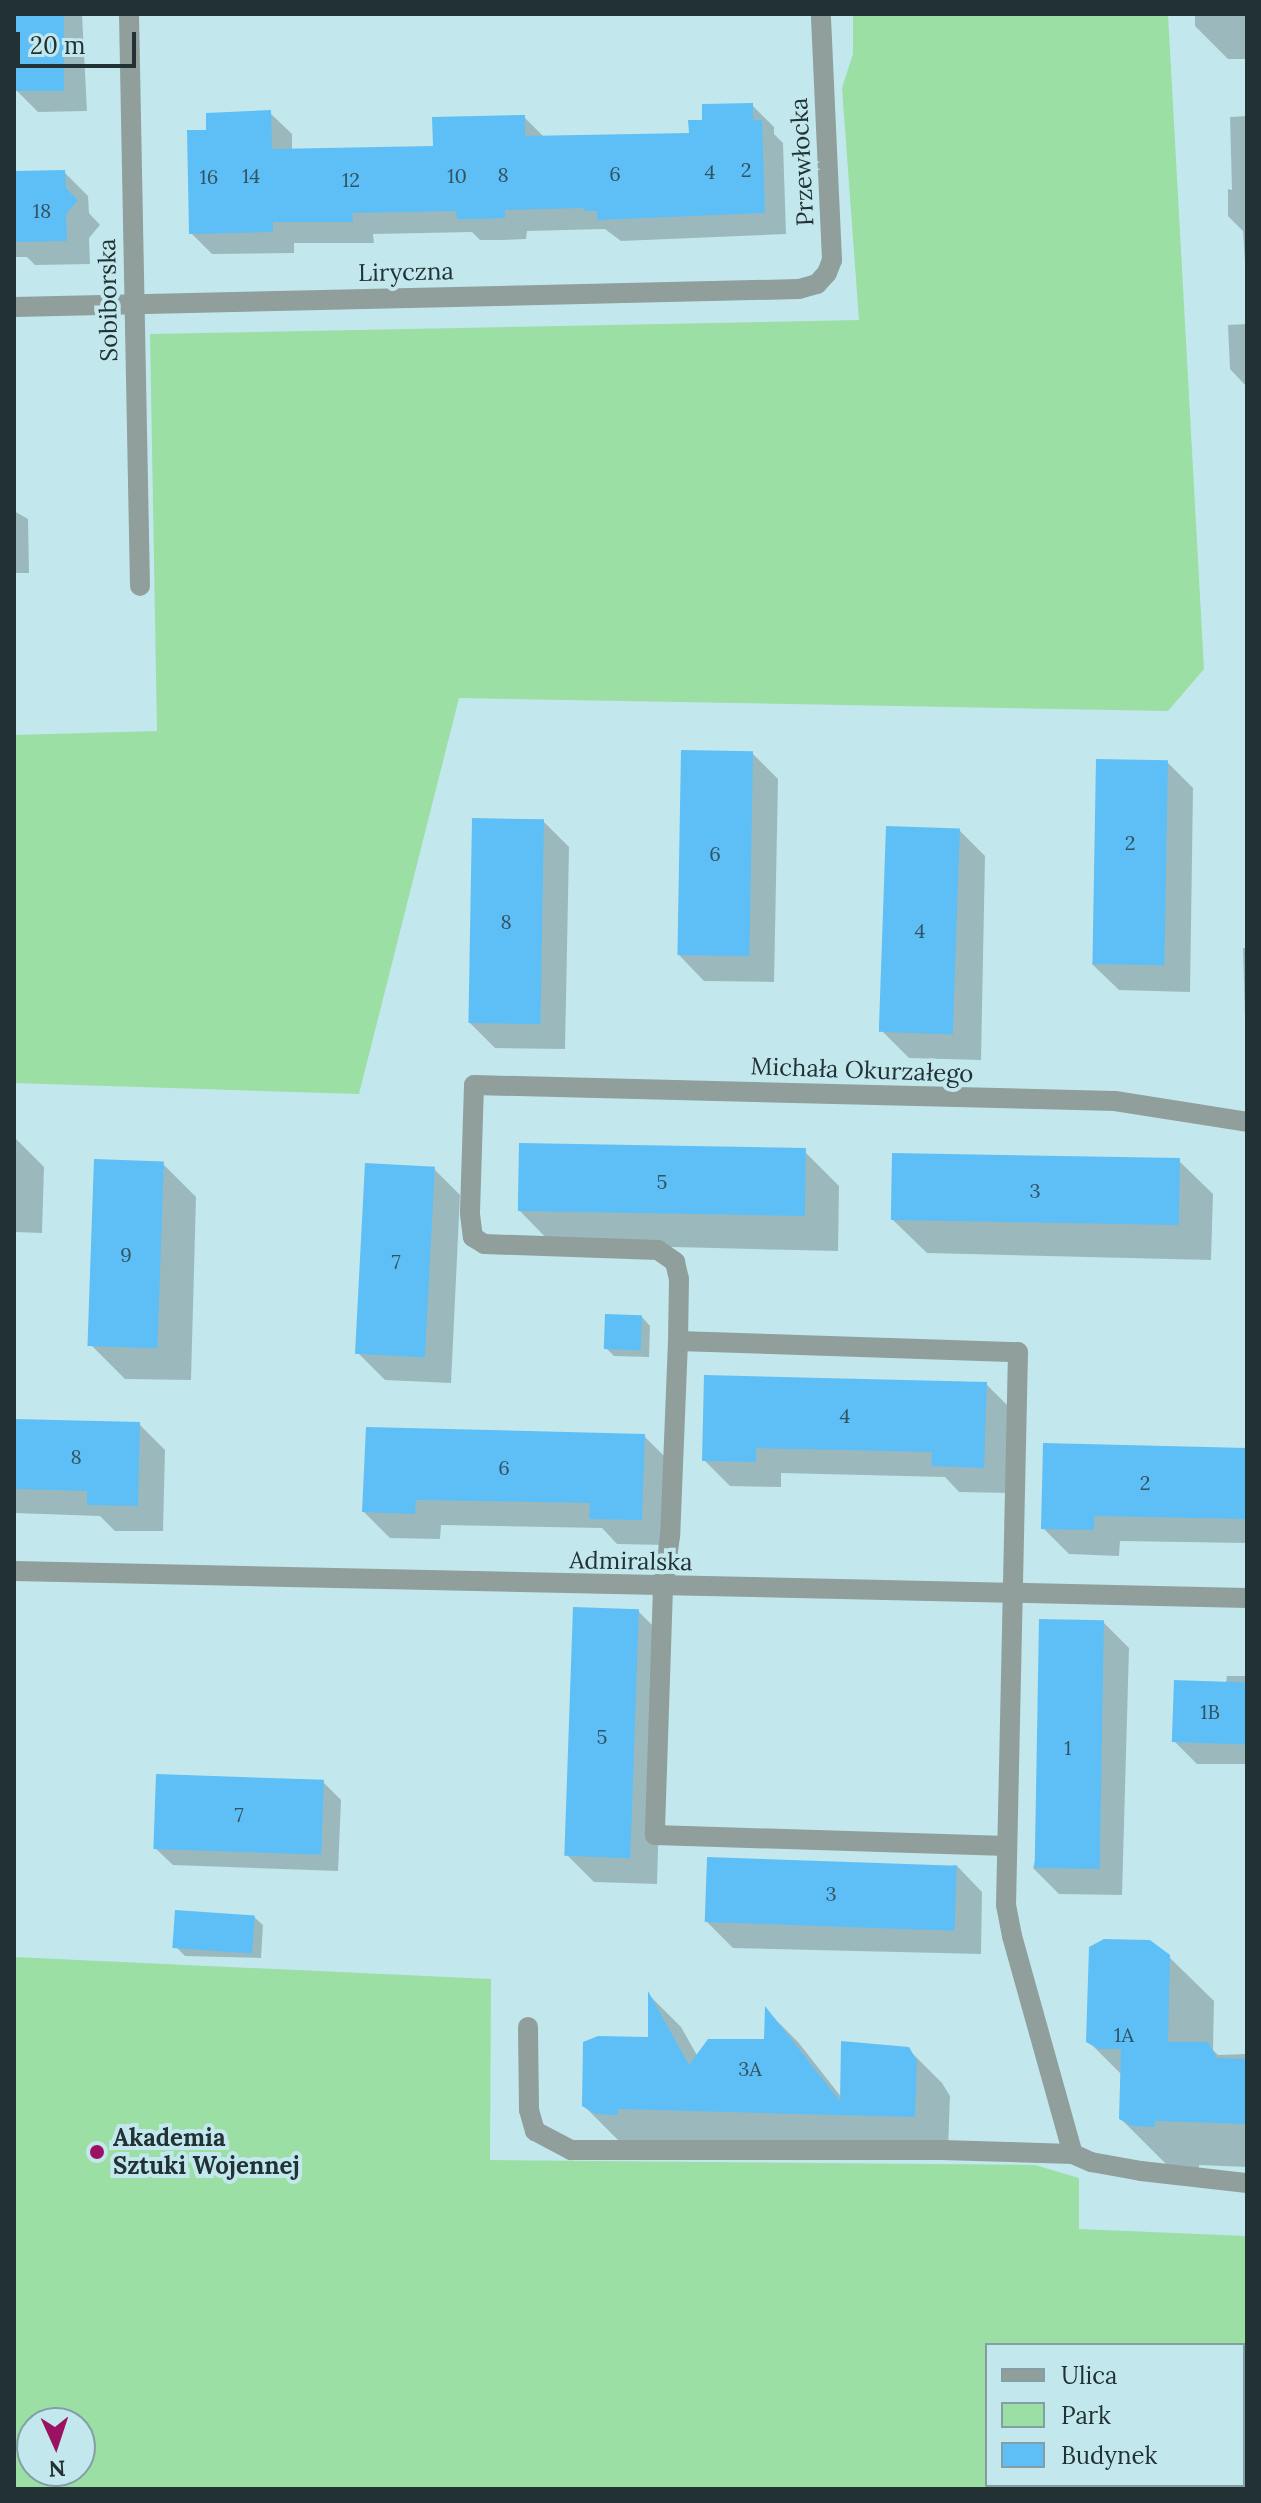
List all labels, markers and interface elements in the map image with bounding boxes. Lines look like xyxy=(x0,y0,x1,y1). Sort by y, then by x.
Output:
scale bar xyxy=(20,16,140,66)
text: 20 m xyxy=(30,30,86,61)
street label: Przewłocka xyxy=(784,97,820,227)
house number: 2 xyxy=(741,157,751,181)
house number: 4 xyxy=(705,159,715,183)
house number: 6 xyxy=(609,161,621,185)
house number: 8 xyxy=(497,162,509,186)
house number: 14 xyxy=(242,163,260,187)
house number: 10 xyxy=(447,163,467,187)
house number: 16 xyxy=(200,164,218,188)
house number: 12 xyxy=(342,167,360,191)
house number: 18 xyxy=(33,198,51,222)
street label: Sobiborska xyxy=(93,238,123,362)
street label: Liryczna xyxy=(358,257,454,287)
house number: 2 xyxy=(1125,830,1135,854)
house number: 6 xyxy=(709,841,721,865)
house number: 8 xyxy=(500,909,512,933)
house number: 4 xyxy=(915,918,925,942)
street label: Michała Okurzałego xyxy=(750,1052,974,1088)
house number: 5 xyxy=(657,1169,667,1193)
house number: 3 xyxy=(1029,1178,1041,1202)
house number: 9 xyxy=(120,1242,132,1266)
house number: 7 xyxy=(391,1249,401,1273)
house number: 4 xyxy=(840,1403,850,1427)
house number: 8 xyxy=(70,1444,82,1468)
house number: 6 xyxy=(498,1455,510,1479)
house number: 2 xyxy=(1140,1470,1150,1494)
street label: Admiralska xyxy=(569,1546,693,1576)
house number: 1B xyxy=(1200,1699,1220,1723)
house number: 5 xyxy=(597,1724,607,1748)
house number: 1 xyxy=(1064,1735,1072,1759)
house number: 7 xyxy=(234,1802,244,1826)
house number: 3 xyxy=(825,1881,837,1905)
house number: 1A xyxy=(1114,2022,1134,2046)
house number: 3A xyxy=(738,2056,762,2080)
place label: Akademia Sztuki Wojennej xyxy=(113,2124,300,2180)
marker: Akademia Sztuki Wojennej xyxy=(88,2143,106,2161)
legend xyxy=(985,2343,1245,2487)
text: Ulica xyxy=(1061,2360,1117,2391)
text: Park xyxy=(1061,2400,1111,2431)
north arrow xyxy=(16,2407,96,2487)
text: Budynek xyxy=(1061,2440,1157,2471)
text: N xyxy=(48,2455,66,2483)

